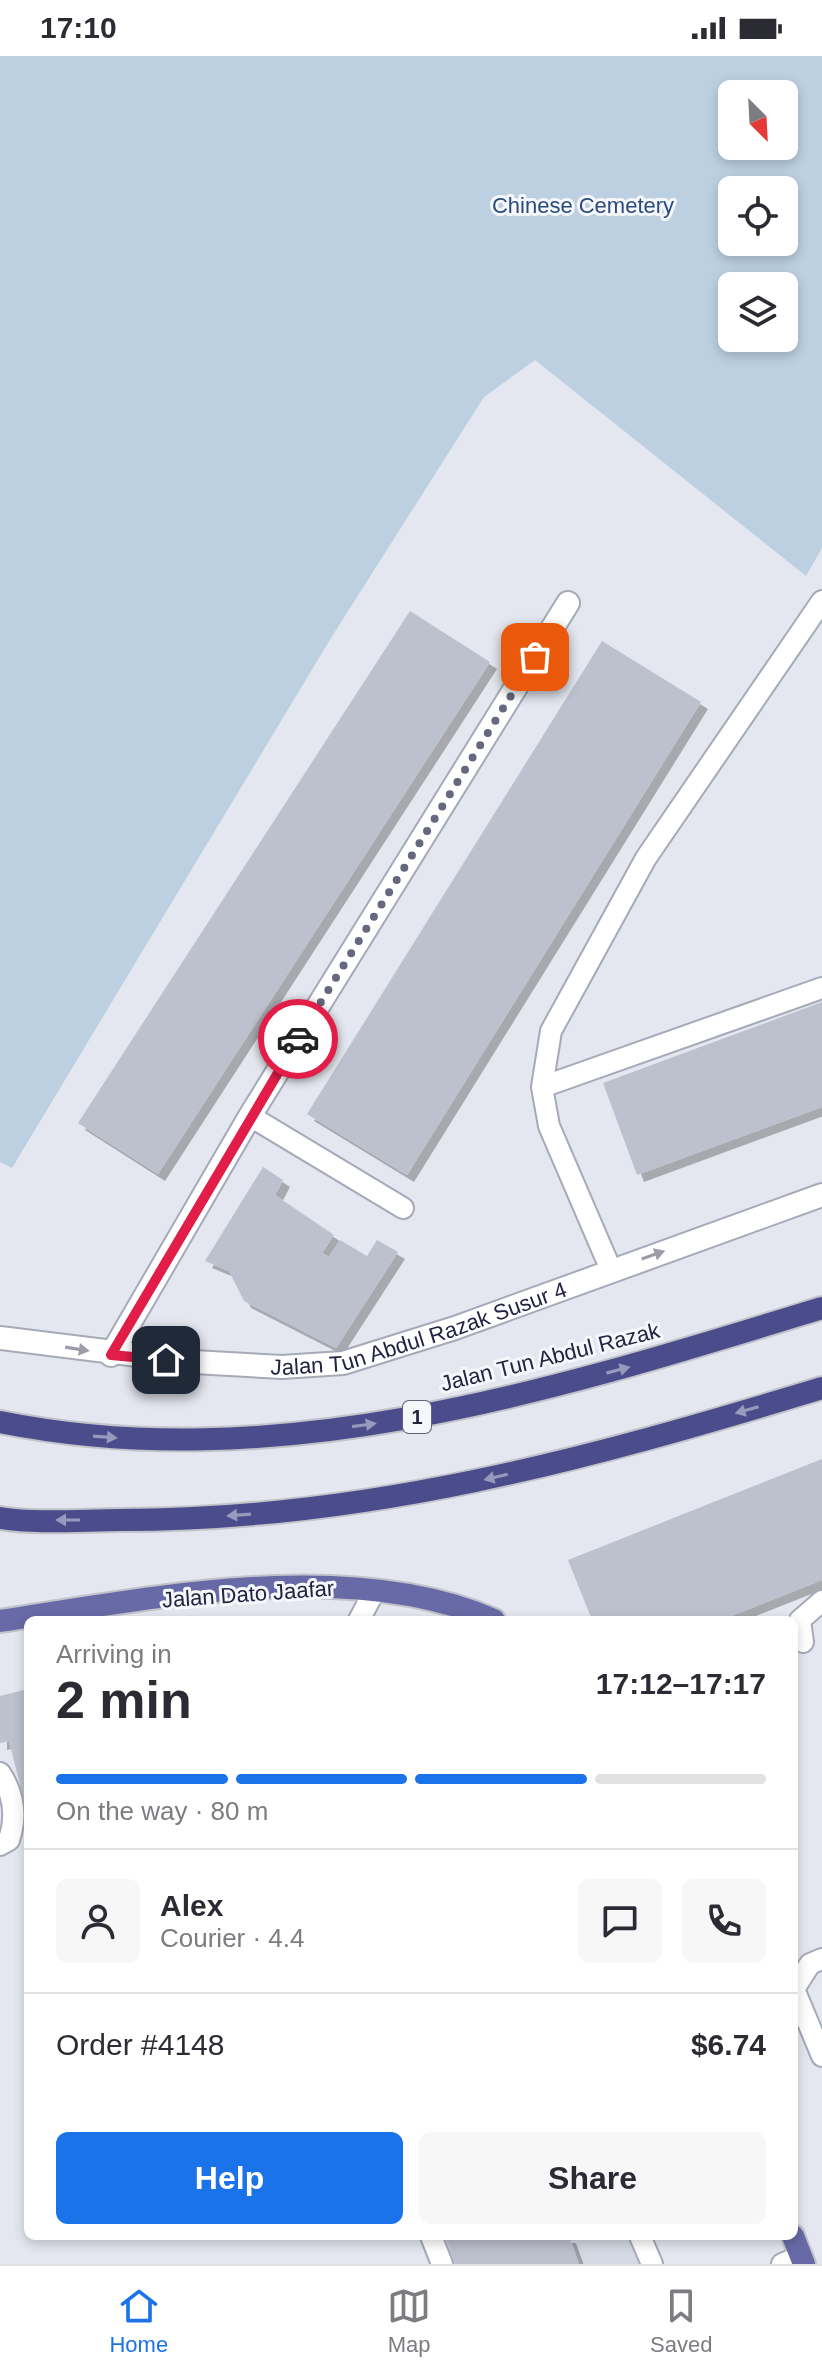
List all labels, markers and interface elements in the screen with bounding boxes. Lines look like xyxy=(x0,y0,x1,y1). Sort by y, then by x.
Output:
text: 17:10 xyxy=(40,11,117,44)
north arrow xyxy=(718,80,798,160)
map controls xyxy=(718,80,798,352)
button: locate xyxy=(718,176,798,256)
park label: Chinese Cemetery xyxy=(492,193,674,218)
button: layers xyxy=(718,272,798,352)
pin xyxy=(501,623,569,691)
icon: bag xyxy=(513,635,557,679)
courier xyxy=(258,999,338,1079)
icon: car xyxy=(276,1017,320,1061)
one-way arrow xyxy=(642,1248,666,1260)
street label: Jalan Tun Abdul Razak Susur 4 xyxy=(266,1271,570,1377)
street label: Jalan Tun Abdul Razak xyxy=(437,1317,663,1397)
pin xyxy=(132,1326,200,1394)
icon: home xyxy=(144,1338,188,1382)
one-way arrow xyxy=(65,1344,90,1356)
one-way arrow xyxy=(605,1363,630,1375)
road number: 1 xyxy=(403,1401,431,1433)
one-way arrow xyxy=(735,1404,759,1417)
one-way arrow xyxy=(352,1418,377,1431)
one-way arrow xyxy=(93,1430,118,1443)
one-way arrow xyxy=(483,1471,508,1484)
one-way arrow xyxy=(226,1509,251,1522)
one-way arrow xyxy=(55,1514,80,1526)
street label: Jalan Dato Jaafar xyxy=(161,1576,335,1612)
text: Arriving in xyxy=(56,1639,172,1669)
text: 17:12–17:17 xyxy=(596,1667,766,1700)
text: 2 min xyxy=(56,1671,192,1729)
text: On the way · 80 m xyxy=(56,1796,268,1826)
button: person xyxy=(56,1879,140,1963)
button: chat xyxy=(578,1879,662,1963)
button: phone xyxy=(682,1879,766,1963)
text: Alex xyxy=(160,1889,223,1922)
text: Courier · 4.4 xyxy=(160,1923,305,1953)
text: Order #4148 xyxy=(56,2028,224,2061)
text: $6.74 xyxy=(691,2028,766,2061)
button: Help xyxy=(56,2132,403,2224)
button: Share xyxy=(419,2132,766,2224)
tab: Home xyxy=(109,2284,168,2358)
tab: Map xyxy=(387,2284,431,2358)
tab: Saved xyxy=(650,2284,713,2358)

